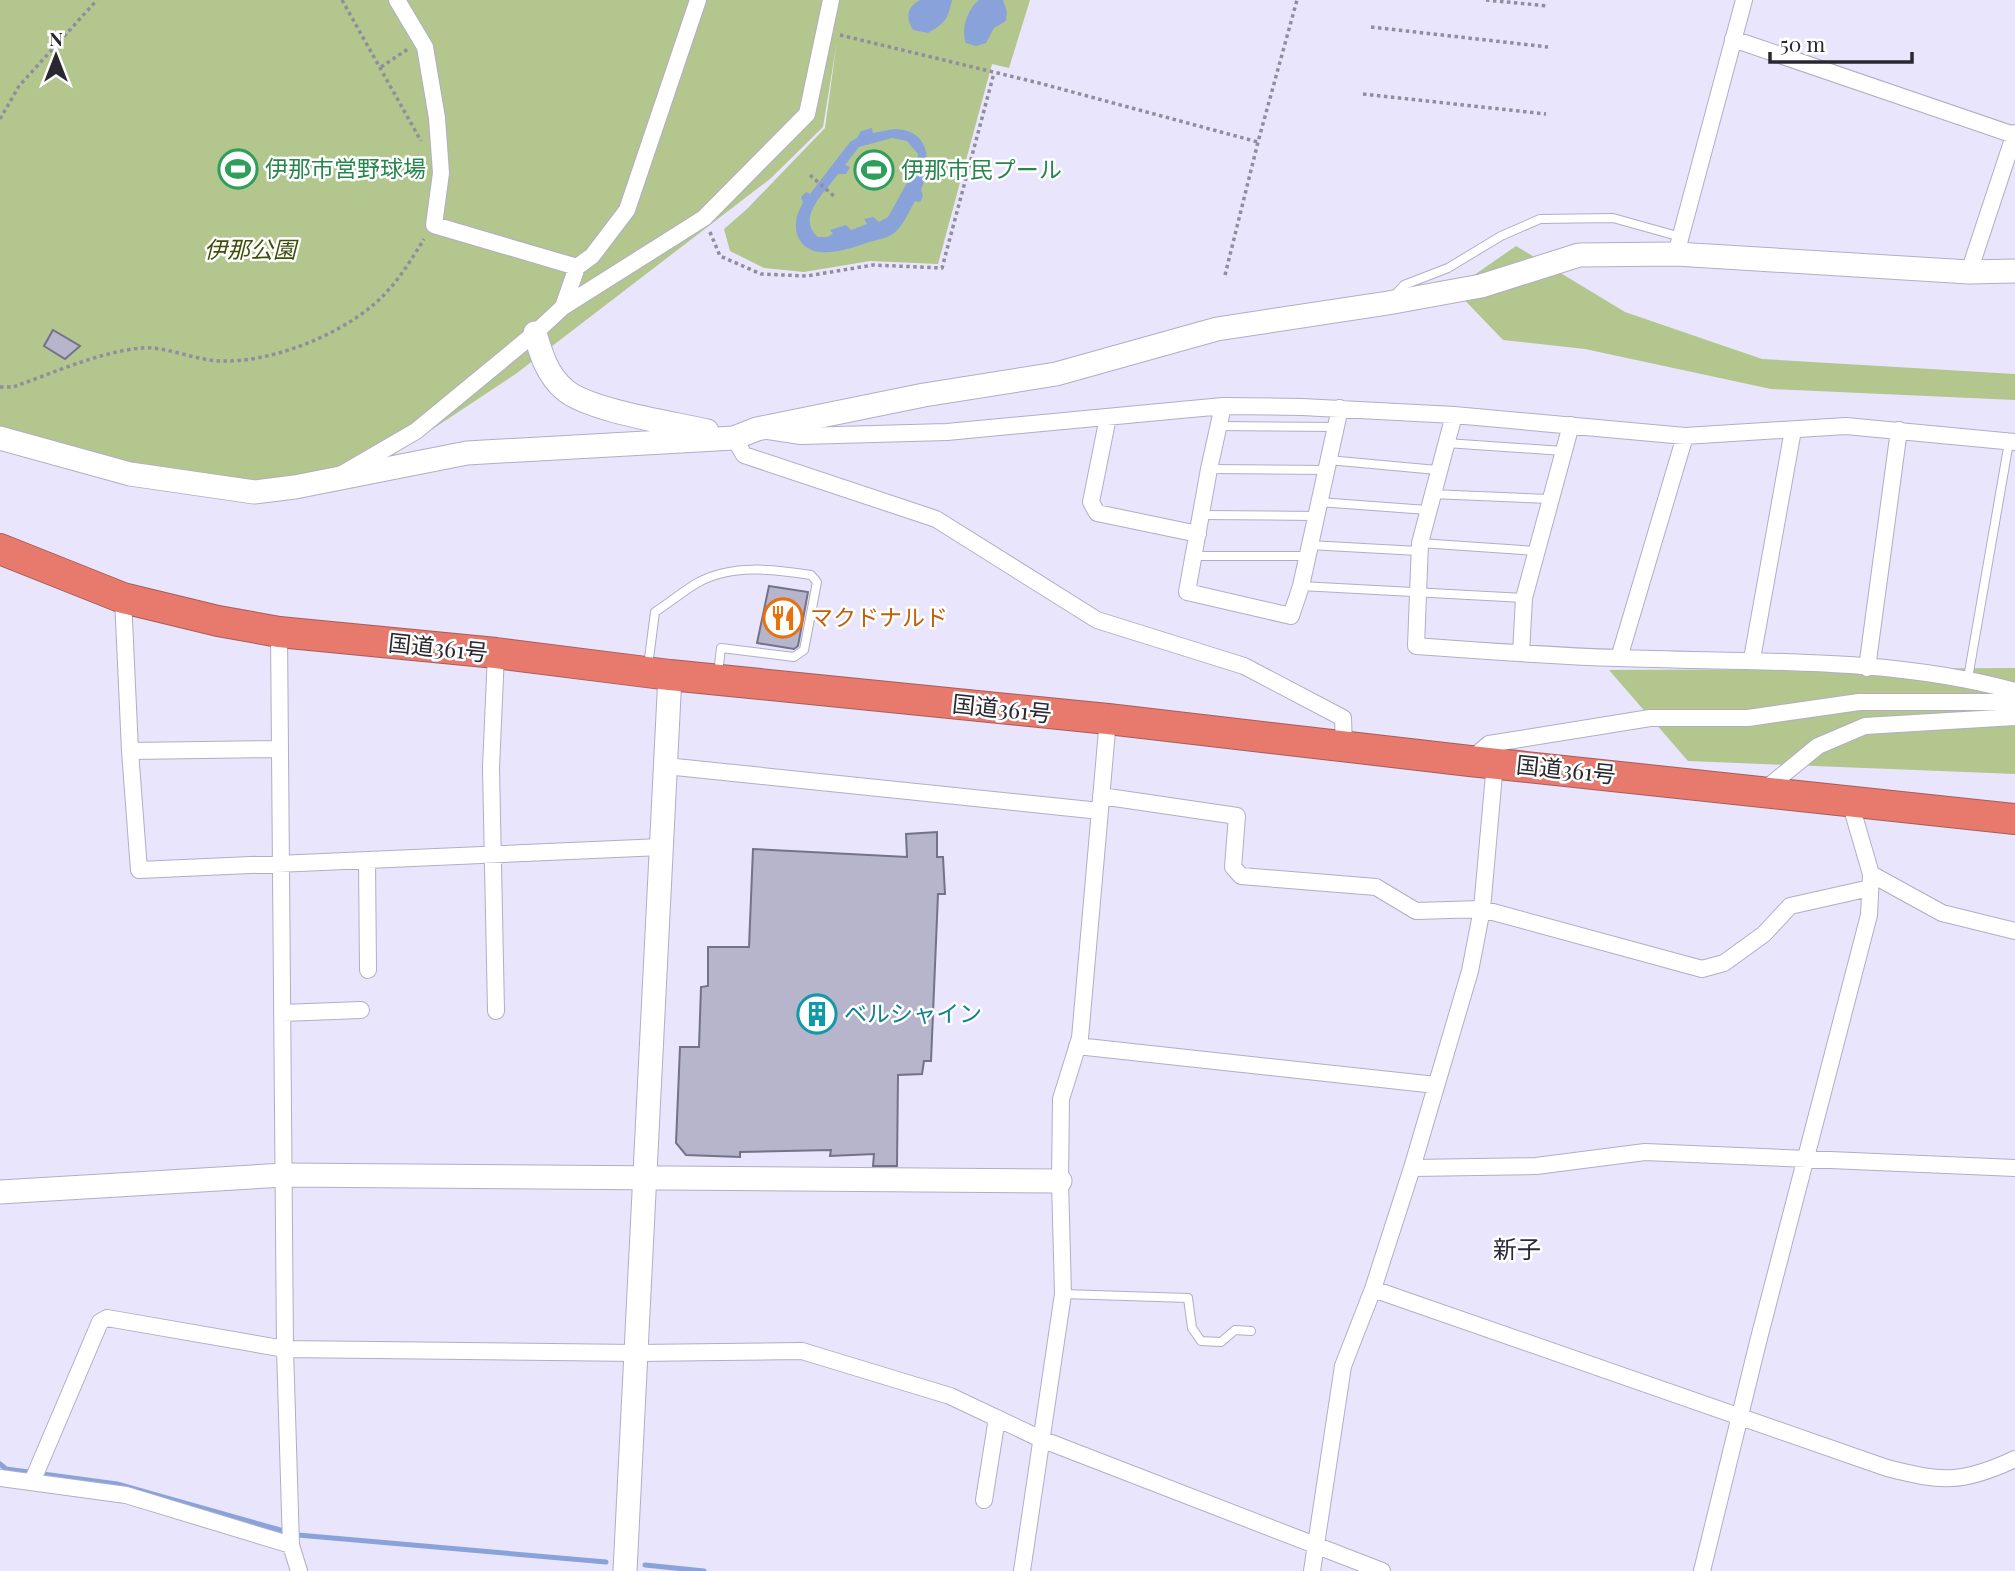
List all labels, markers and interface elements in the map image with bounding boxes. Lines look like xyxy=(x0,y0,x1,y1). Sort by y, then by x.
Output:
north arrow xyxy=(21,21,91,91)
scale bar xyxy=(1770,21,1912,65)
text: N xyxy=(49,25,63,51)
text: 50 m xyxy=(1780,29,1826,57)
sports icon: 伊那市営野球場 xyxy=(217,148,259,190)
sports icon: 伊那市民プール xyxy=(853,149,895,191)
place label: 伊那市営野球場 xyxy=(265,152,426,183)
place label: 伊那市民プール xyxy=(901,153,1062,184)
park label: 伊那公園 xyxy=(204,233,299,264)
restaurant icon: マクドナルド xyxy=(762,597,804,639)
place label: マクドナルド xyxy=(810,601,948,632)
street label: 国道361号 xyxy=(387,626,489,667)
street label: 国道361号 xyxy=(951,687,1053,728)
street label: 国道361号 xyxy=(1515,748,1617,789)
building icon: ベルシャイン xyxy=(796,993,838,1035)
place label: ベルシャイン xyxy=(844,997,982,1028)
district label: 新子 xyxy=(1493,1232,1541,1264)

